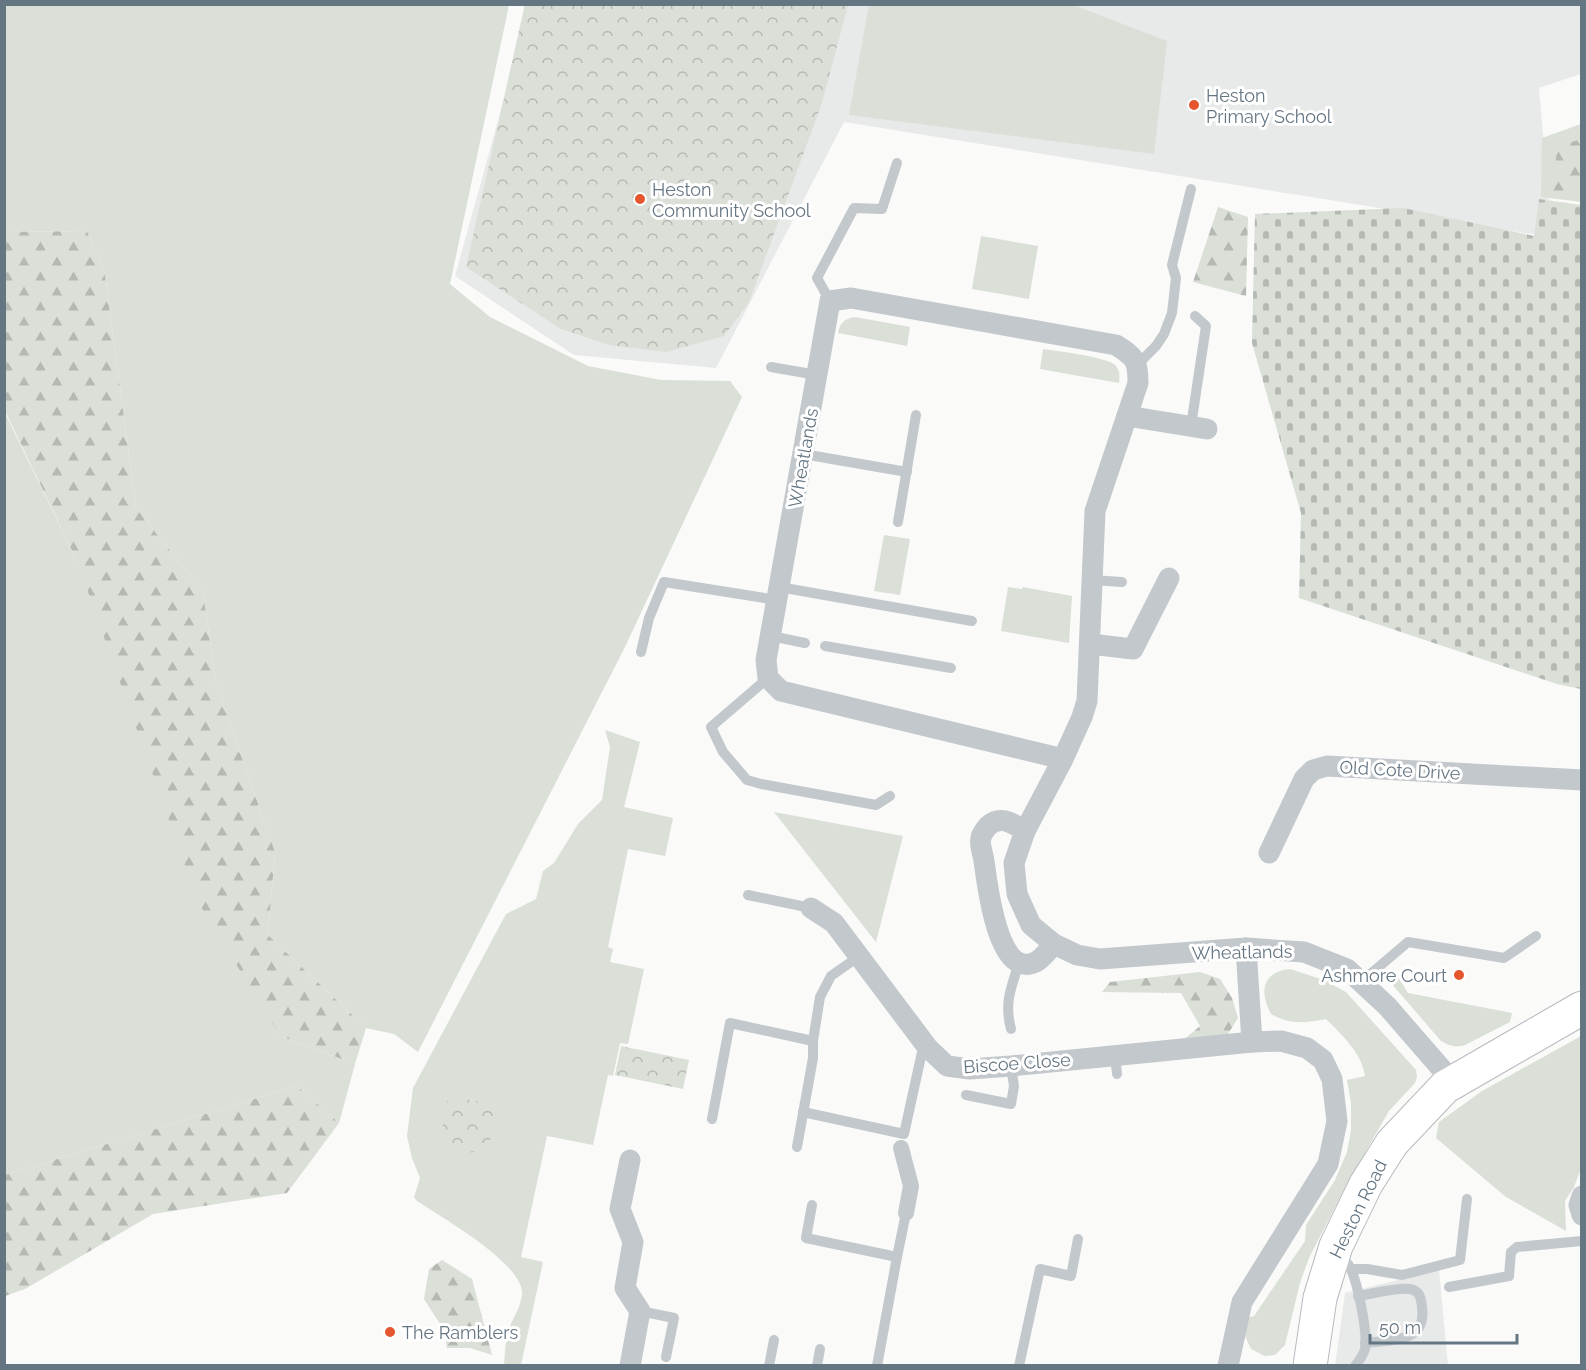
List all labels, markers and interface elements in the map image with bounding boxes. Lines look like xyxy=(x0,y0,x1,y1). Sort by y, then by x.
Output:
place label: Heston Primary School xyxy=(1206,85,1332,127)
marker: Heston Primary School xyxy=(1187,98,1201,112)
place label: Heston Community School xyxy=(652,179,811,221)
marker: Heston Community School xyxy=(633,192,647,206)
street label: Wheatlands xyxy=(784,406,822,509)
street label: Old Cote Drive xyxy=(1339,756,1461,784)
street label: Wheatlands xyxy=(1191,941,1293,963)
place label: Ashmore Court xyxy=(1321,965,1447,986)
marker: Ashmore Court xyxy=(1452,968,1466,982)
street label: Biscoe Close xyxy=(963,1049,1072,1077)
street label: Heston Road xyxy=(1325,1156,1391,1262)
scale bar xyxy=(1370,1307,1517,1345)
text: 50 m xyxy=(1379,1317,1421,1338)
place label: The Ramblers xyxy=(402,1322,518,1343)
marker: The Ramblers xyxy=(383,1325,397,1339)

